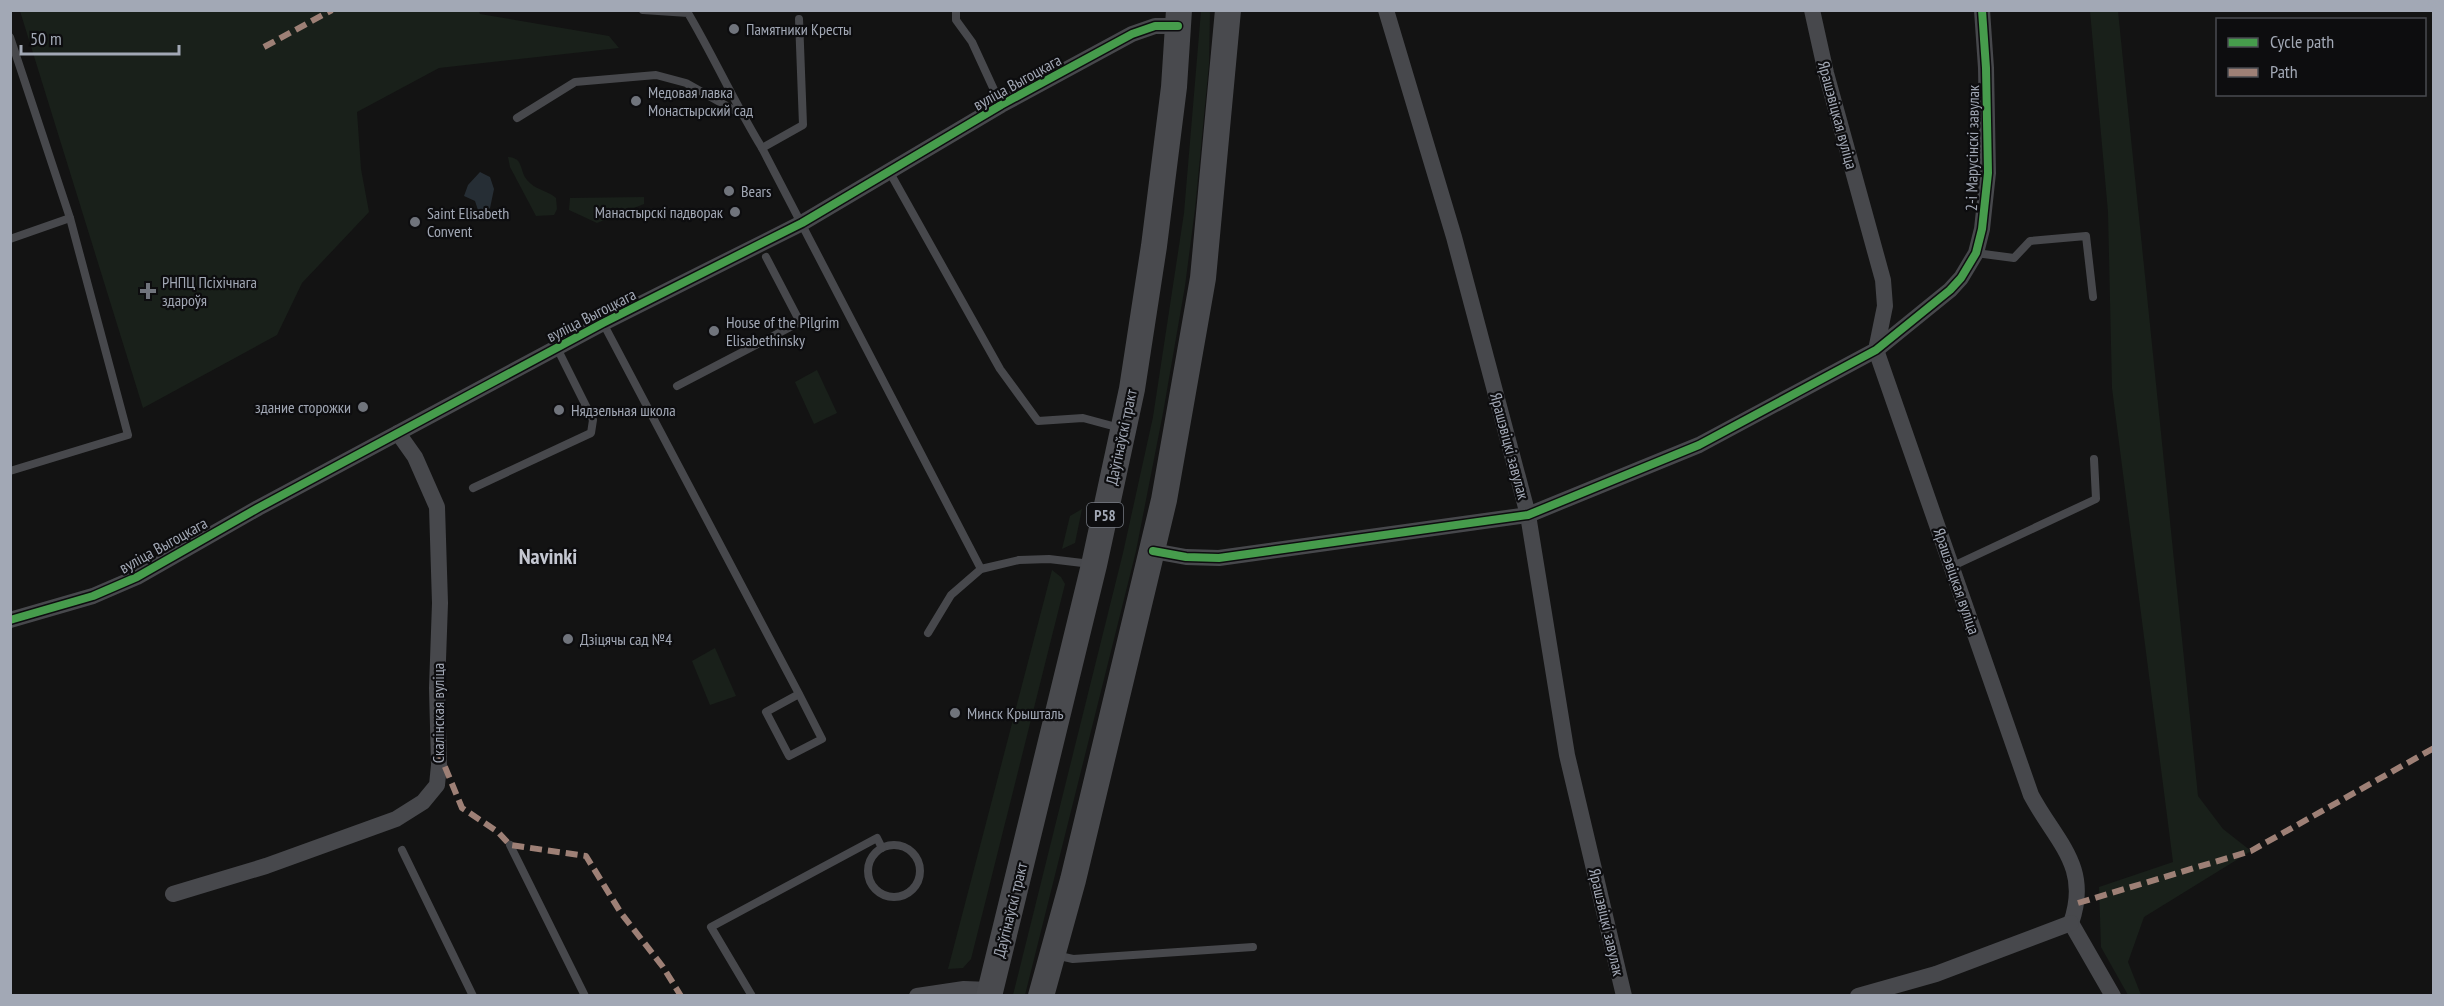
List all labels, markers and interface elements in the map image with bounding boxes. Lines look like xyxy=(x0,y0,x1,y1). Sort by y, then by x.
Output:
scale bar xyxy=(21,18,178,56)
legend xyxy=(2216,18,2426,96)
place label: Памятники Кресты xyxy=(746,19,852,39)
marker: Памятники Кресты xyxy=(727,22,741,36)
text: 50 m xyxy=(30,27,62,50)
text: Cycle path xyxy=(2270,30,2334,53)
street label: вуліца Выгоцкага xyxy=(970,50,1064,114)
street label: Ярашэвіцкая вуліца xyxy=(1814,59,1862,171)
text: Path xyxy=(2270,60,2298,83)
place label: Медовая лавка Монастырский сад xyxy=(648,82,753,120)
street label: 2-і Марусінскі завулак xyxy=(1961,84,1983,211)
marker: Медовая лавка Монастырский сад xyxy=(629,94,643,108)
place label: Bears xyxy=(741,181,771,201)
marker: Bears xyxy=(722,184,736,198)
place label: Манастырскі падворак xyxy=(595,202,724,222)
place label: Saint Elisabeth Convent xyxy=(427,203,509,241)
marker: Манастырскі падворак xyxy=(728,205,742,219)
marker: Saint Elisabeth Convent xyxy=(408,215,422,229)
place label: РНПЦ Псіхічнага здароўя xyxy=(162,272,257,310)
marker: РНПЦ Псіхічнага здароўя xyxy=(139,282,157,300)
street label: вуліца Выгоцкага xyxy=(543,284,639,346)
place label: House of the Pilgrim Elisabethinsky xyxy=(726,312,839,350)
marker: House of the Pilgrim Elisabethinsky xyxy=(707,324,721,338)
street label: Даўгінаўскі тракт xyxy=(1101,387,1141,487)
street label: Ярашэвіцкі завулак xyxy=(1486,390,1534,502)
place label: здание сторожки xyxy=(255,397,351,417)
marker: здание сторожки xyxy=(356,400,370,414)
place label: Нядзельная школа xyxy=(571,400,676,420)
marker: Нядзельная школа xyxy=(552,403,566,417)
road number: Р58 xyxy=(1087,503,1123,527)
street label: вуліца Выгоцкага xyxy=(116,513,210,577)
street label: Ярашэвіцкая вуліца xyxy=(1929,525,1985,637)
district label: Navinki xyxy=(519,542,577,570)
place label: Дзіцячы сад №4 xyxy=(580,629,672,649)
marker: Дзіцячы сад №4 xyxy=(561,632,575,646)
street label: Скалінская вуліца xyxy=(428,663,448,763)
place label: Минск Крышталь xyxy=(967,703,1063,723)
marker: Минск Крышталь xyxy=(948,706,962,720)
street label: Даўгінаўскі тракт xyxy=(989,860,1032,960)
street label: Ярашэвіцкі завулак xyxy=(1585,866,1629,978)

